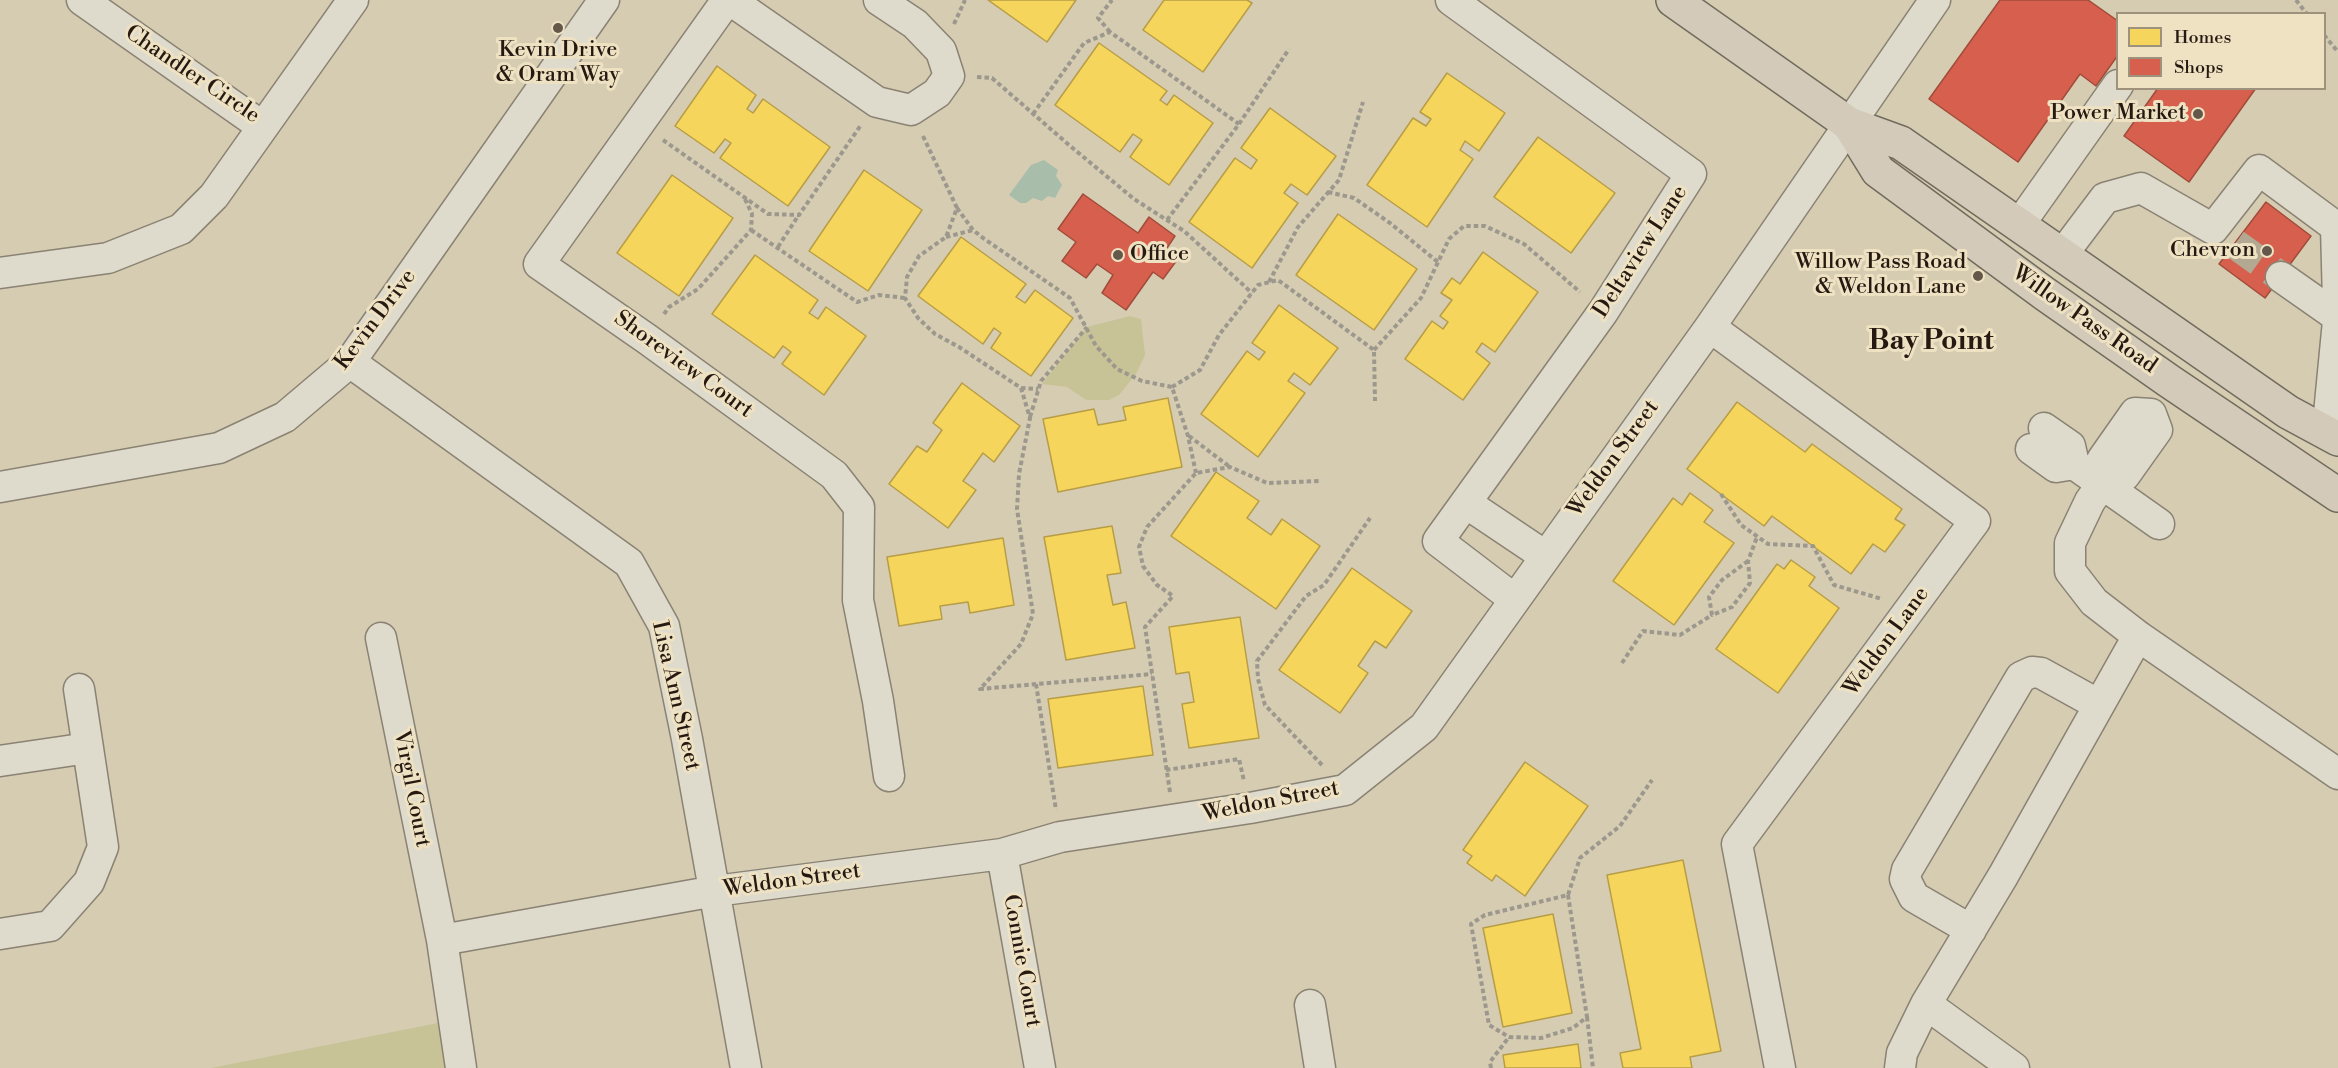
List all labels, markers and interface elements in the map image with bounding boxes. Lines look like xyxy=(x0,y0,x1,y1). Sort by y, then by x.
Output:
legend xyxy=(2116,12,2326,90)
street label: Chandler Circle xyxy=(120,20,264,130)
marker: Kevin Drive & Oram Way xyxy=(551,21,565,35)
text: Homes xyxy=(2174,26,2231,49)
place label: Kevin Drive & Oram Way xyxy=(496,38,620,90)
text: Shops xyxy=(2174,56,2223,79)
place label: Power Market xyxy=(2050,101,2186,127)
marker: Power Market xyxy=(2191,107,2205,121)
street label: Deltaview Lane xyxy=(1588,181,1694,323)
place label: Chevron xyxy=(2170,238,2255,264)
place label: Office xyxy=(1130,242,1189,268)
marker: Chevron xyxy=(2260,244,2274,258)
marker: Office xyxy=(1111,248,1125,262)
place label: Willow Pass Road & Weldon Lane xyxy=(1795,250,1966,302)
street label: Willow Pass Road xyxy=(2006,260,2162,380)
street label: Kevin Drive xyxy=(330,265,422,375)
marker: Willow Pass Road & Weldon Lane xyxy=(1971,269,1985,283)
street label: Shoreview Court xyxy=(608,306,758,424)
district label: Bay Point xyxy=(1868,325,1994,359)
street label: Weldon Street xyxy=(1563,395,1665,523)
street label: Weldon Lane xyxy=(1839,582,1935,702)
street label: Lisa Ann Street xyxy=(645,619,705,773)
street label: Virgil Court xyxy=(387,728,435,850)
street label: Weldon Street xyxy=(1201,776,1341,828)
street label: Weldon Street xyxy=(722,858,862,904)
street label: Connie Court xyxy=(996,892,1046,1030)

